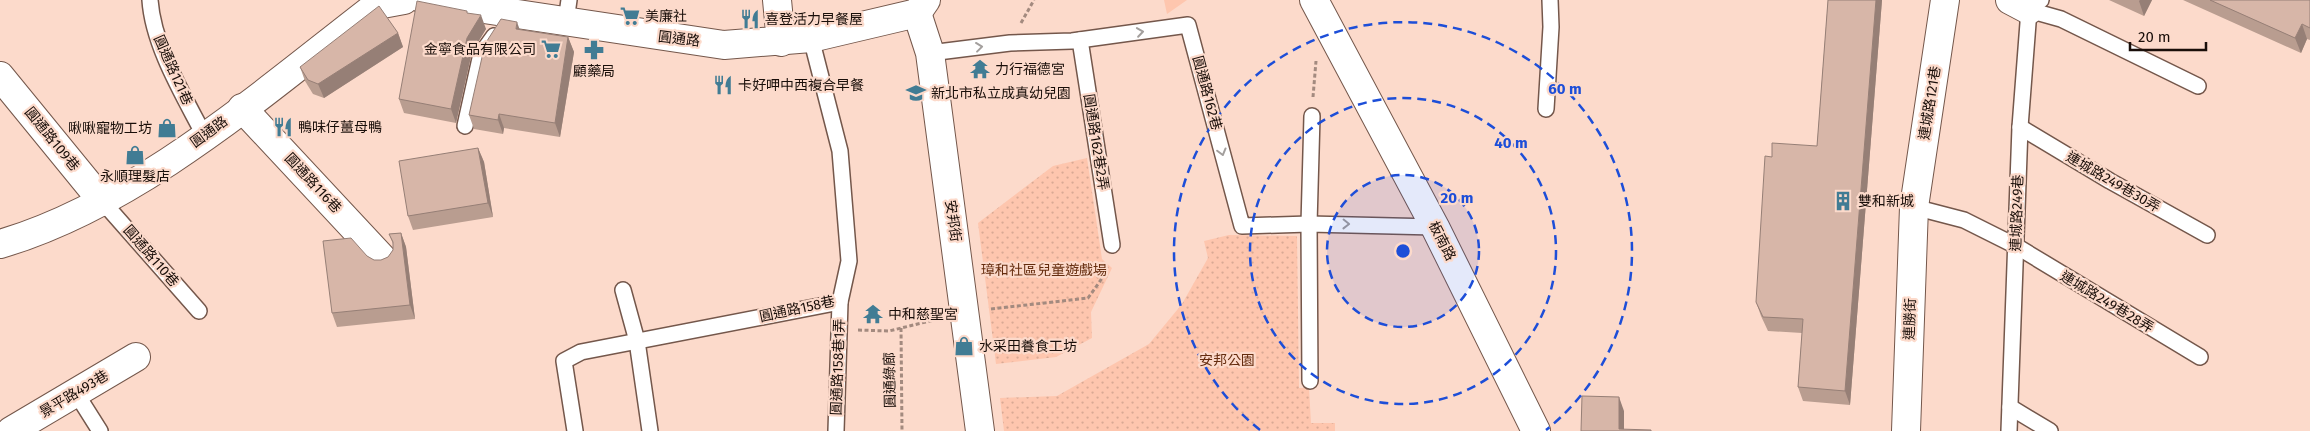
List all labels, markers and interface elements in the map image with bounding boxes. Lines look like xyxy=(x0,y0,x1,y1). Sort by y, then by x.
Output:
supermarket icon: 美廉社 xyxy=(619,5,641,27)
place label: 美廉社 xyxy=(645,8,687,25)
restaurant icon: 喜登活力早餐屋 xyxy=(739,8,761,30)
place label: 喜登活力早餐屋 xyxy=(765,11,863,28)
scale bar xyxy=(2130,20,2206,52)
one-way arrow xyxy=(1137,27,1145,38)
street label: 圓通路 xyxy=(657,28,701,50)
text: 20 m xyxy=(2138,28,2171,46)
street label: 圓通路121巷 xyxy=(150,32,196,108)
supermarket icon: 金寧食品有限公司 xyxy=(540,38,562,60)
pharmacy icon: 顧藥局 xyxy=(583,39,605,61)
place label: 金寧食品有限公司 xyxy=(424,41,536,58)
one-way arrow xyxy=(975,42,983,53)
street label: 圓通路162巷 xyxy=(1189,54,1225,132)
temple icon: 力行福德宮 xyxy=(969,58,991,80)
place label: 力行福德宮 xyxy=(995,61,1065,78)
place label: 顧藥局 xyxy=(573,63,615,80)
street label: 連城路121巷 xyxy=(1916,65,1944,141)
restaurant icon: 卡好呷中西複合早餐 xyxy=(712,74,734,96)
place label: 卡好呷中西複合早餐 xyxy=(738,77,864,94)
text: 60 m xyxy=(1548,80,1582,98)
school or university icon: 新北市私立成真幼兒園 xyxy=(905,82,927,104)
place label: 新北市私立成真幼兒園 xyxy=(931,85,1071,102)
street label: 圓通路162巷2弄 xyxy=(1080,93,1112,191)
street label: 圓通路109巷 xyxy=(21,104,83,174)
street label: 圓通路 xyxy=(187,113,231,151)
restaurant icon: 鴨味仔薑母鴨 xyxy=(272,116,294,138)
shop icon: 啾啾寵物工坊 xyxy=(156,117,178,139)
place label: 鴨味仔薑母鴨 xyxy=(298,119,382,136)
place label: 啾啾寵物工坊 xyxy=(68,120,152,137)
text: 40 m xyxy=(1494,134,1528,152)
shop icon: 永順理髮店 xyxy=(124,144,146,166)
one-way arrow xyxy=(1217,148,1227,156)
street label: 連城路249巷30弄 xyxy=(2063,148,2163,216)
street label: 圓通路116巷 xyxy=(281,150,345,216)
place label: 永順理髮店 xyxy=(100,168,170,185)
street label: 連城路249巷 xyxy=(2007,174,2027,252)
text: 20 m xyxy=(1441,189,1473,207)
building icon: 雙和新城 xyxy=(1832,190,1854,212)
place label: 雙和新城 xyxy=(1858,193,1914,210)
street label: 安邦街 xyxy=(942,199,964,243)
street label: 板南路 xyxy=(1425,218,1459,264)
one-way arrow xyxy=(1342,219,1350,229)
street label: 圓通路110巷 xyxy=(120,222,182,290)
centre of rings xyxy=(1394,242,1412,260)
park label: 璋和社區兒童遊戲場 xyxy=(981,262,1107,279)
street label: 連城路249巷28弄 xyxy=(2057,267,2157,337)
street label: 圓通路158巷 xyxy=(758,293,836,325)
street label: 連勝街 xyxy=(1901,298,1919,340)
temple icon: 中和慈聖宮 xyxy=(862,303,884,325)
place label: 中和慈聖宮 xyxy=(888,306,958,323)
street label: 圓通路158巷1弄 xyxy=(828,318,848,416)
shop icon: 水采田養食工坊 xyxy=(953,335,975,357)
place label: 水采田養食工坊 xyxy=(979,338,1077,355)
street label: 圓通綠廊 xyxy=(881,352,899,408)
park label: 安邦公園 xyxy=(1199,352,1255,369)
street label: 景平路493巷 xyxy=(37,367,111,421)

